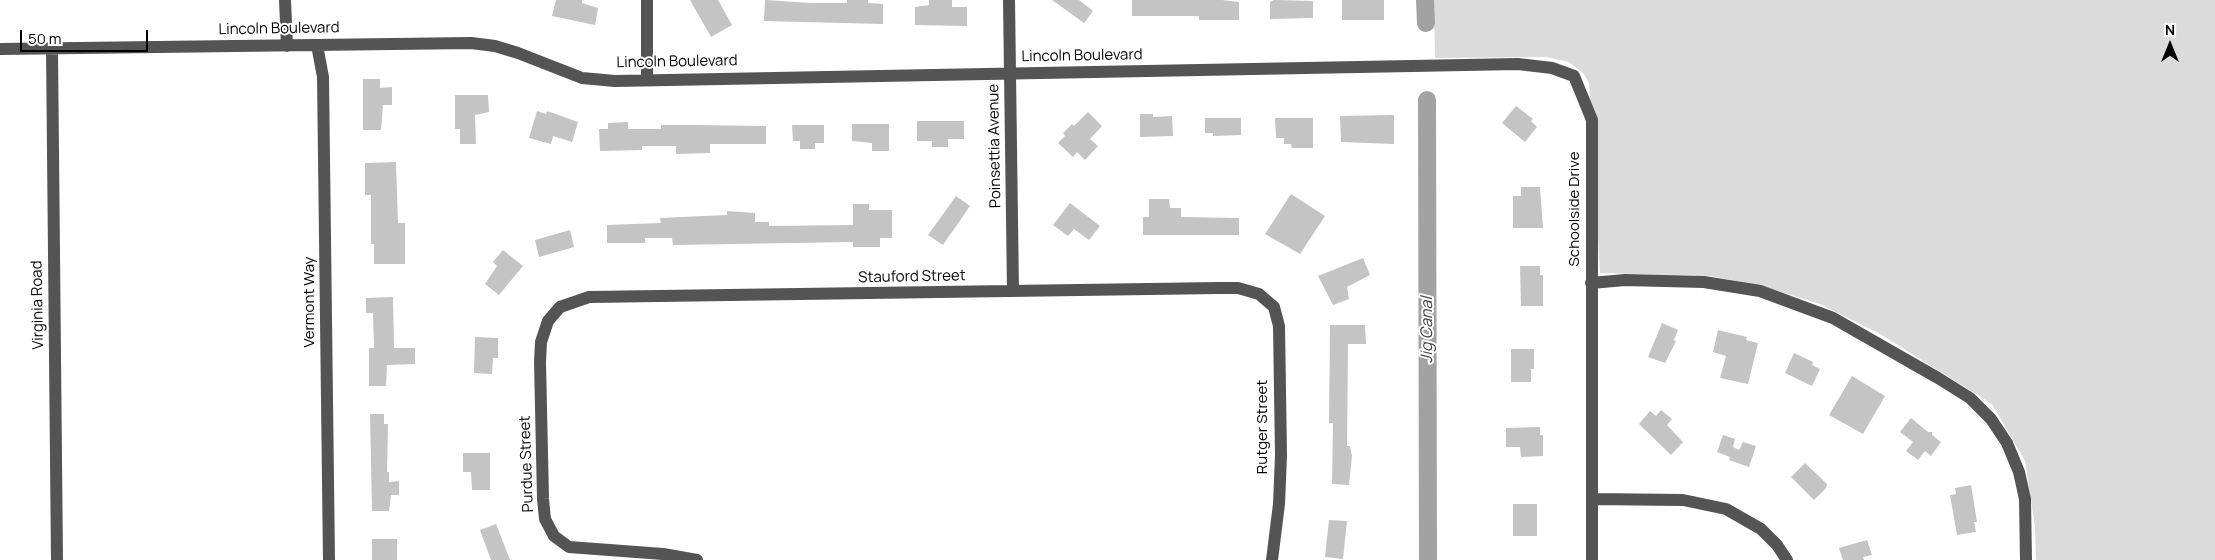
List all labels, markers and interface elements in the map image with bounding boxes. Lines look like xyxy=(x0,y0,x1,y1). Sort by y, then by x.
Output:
street label: Lincoln Boulevard xyxy=(218,19,340,39)
scale bar xyxy=(22,20,150,52)
north arrow xyxy=(2145,20,2195,70)
text: N xyxy=(2165,20,2175,39)
text: 50 m xyxy=(28,28,62,49)
street label: Lincoln Boulevard xyxy=(1021,46,1143,66)
street label: Lincoln Boulevard xyxy=(616,52,738,72)
street label: Poinsettia Avenue xyxy=(985,84,1005,208)
street label: Schoolside Drive xyxy=(1566,152,1584,266)
street label: Vermont Way xyxy=(301,257,319,347)
street label: Virginia Road xyxy=(28,260,48,350)
street label: Stauford Street xyxy=(858,267,966,287)
water label: Jig Canal xyxy=(1418,297,1438,363)
street label: Rutger Street xyxy=(1254,380,1272,474)
street label: Purdue Street xyxy=(516,415,538,513)

